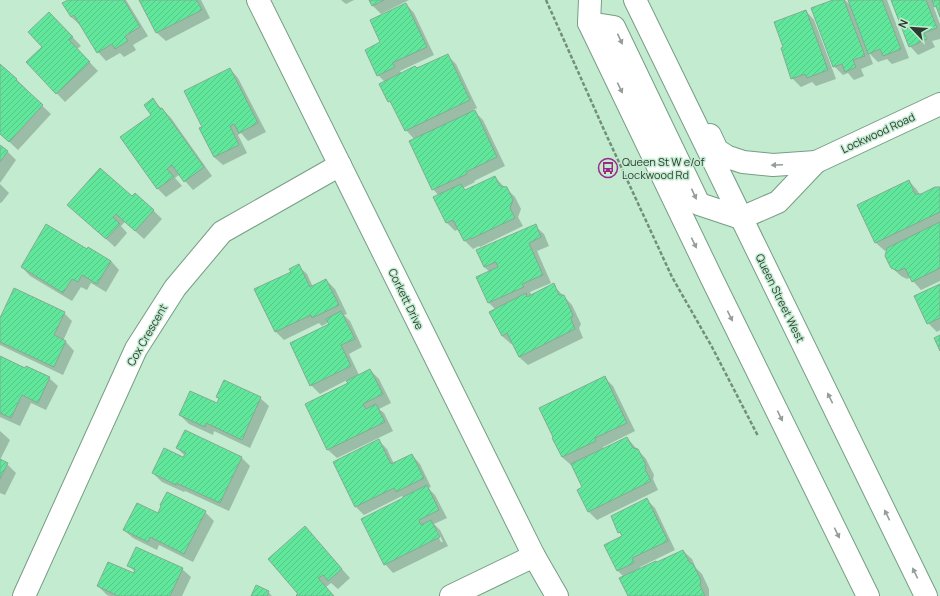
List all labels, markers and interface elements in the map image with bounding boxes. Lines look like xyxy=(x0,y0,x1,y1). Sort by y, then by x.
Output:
north arrow xyxy=(892,8,932,48)
text: N xyxy=(894,17,911,30)
one-way arrow xyxy=(617,33,623,44)
one-way arrow xyxy=(617,82,623,94)
street label: Lockwood Road xyxy=(839,109,917,156)
place label: Queen St W e/of Lockwood Rd xyxy=(622,154,704,182)
bus stop icon: Queen St W e/of Lockwood Rd xyxy=(597,157,619,179)
one-way arrow xyxy=(771,161,783,168)
one-way arrow xyxy=(691,188,697,200)
one-way arrow xyxy=(691,237,697,249)
street label: Queen Street West xyxy=(753,251,808,345)
street label: Corkett Drive xyxy=(385,266,428,332)
street label: Cox Crescent xyxy=(123,301,170,369)
one-way arrow xyxy=(727,311,733,322)
one-way arrow xyxy=(826,393,833,404)
one-way arrow xyxy=(777,410,783,422)
one-way arrow xyxy=(884,509,890,521)
one-way arrow xyxy=(834,527,840,539)
one-way arrow xyxy=(912,567,918,579)

